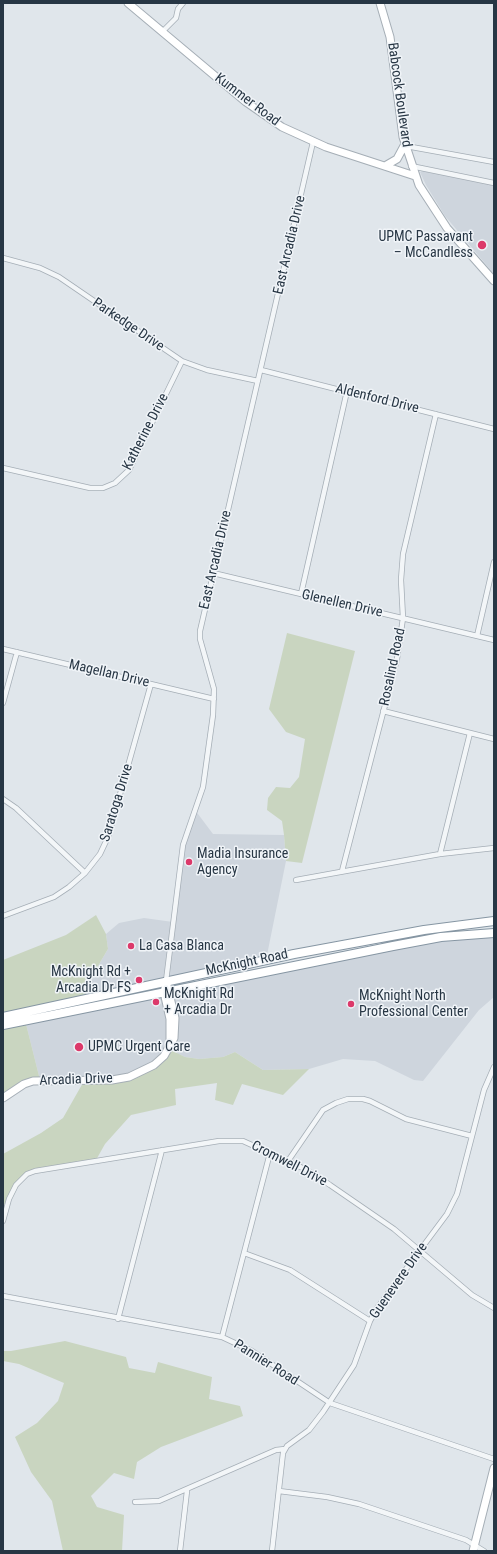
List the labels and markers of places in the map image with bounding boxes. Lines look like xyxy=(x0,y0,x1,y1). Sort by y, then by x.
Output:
place label: UPMC Passavant – McCandless xyxy=(378,229,473,262)
marker: UPMC Passavant – McCandless xyxy=(476,239,488,251)
place label: Madia Insurance Agency xyxy=(197,846,288,878)
marker: Madia Insurance Agency xyxy=(184,857,194,867)
place label: La Casa Blanca xyxy=(139,938,224,954)
marker: La Casa Blanca xyxy=(126,941,136,951)
place label: McKnight Rd + Arcadia Dr FS xyxy=(51,964,131,996)
marker: McKnight Rd + Arcadia Dr FS xyxy=(134,975,144,985)
place label: McKnight Rd + Arcadia Dr xyxy=(164,986,234,1018)
place label: McKnight North Professional Center xyxy=(359,988,468,1020)
marker: McKnight Rd + Arcadia Dr xyxy=(151,997,161,1007)
marker: McKnight North Professional Center xyxy=(346,999,356,1009)
place label: UPMC Urgent Care xyxy=(88,1039,190,1055)
marker: UPMC Urgent Care xyxy=(73,1041,85,1053)

